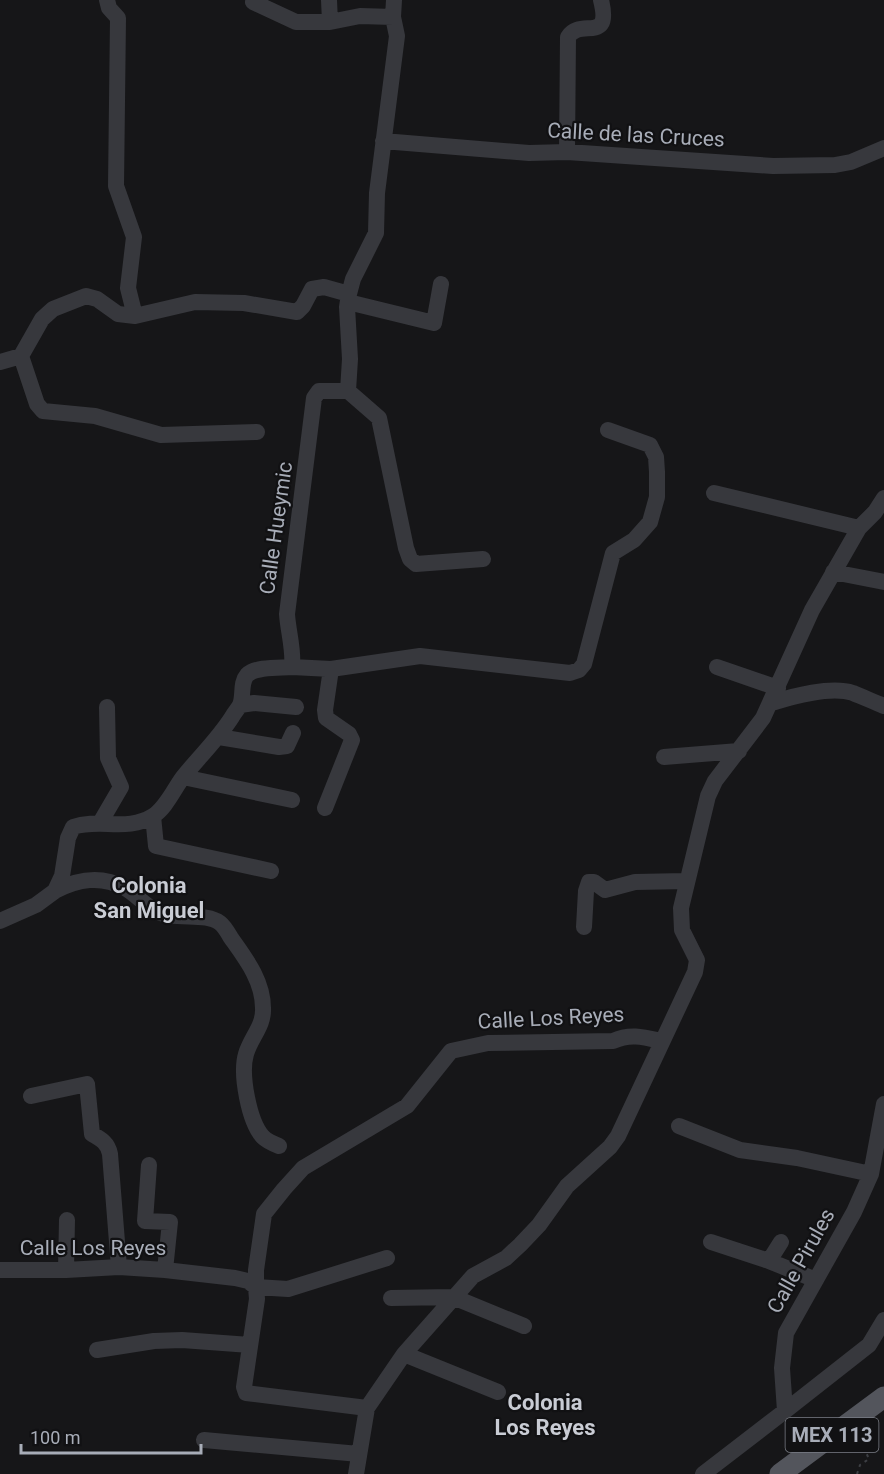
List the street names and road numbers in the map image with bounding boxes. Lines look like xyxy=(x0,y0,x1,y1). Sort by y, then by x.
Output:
street label: Calle de las Cruces xyxy=(547,118,725,152)
street label: Calle Hueymic xyxy=(255,460,297,596)
street label: Calle Los Reyes xyxy=(477,1002,625,1034)
street label: Calle Pirules xyxy=(762,1205,840,1317)
street label: Calle Los Reyes xyxy=(20,1236,166,1260)
road number: MEX 113 xyxy=(786,1418,878,1452)

